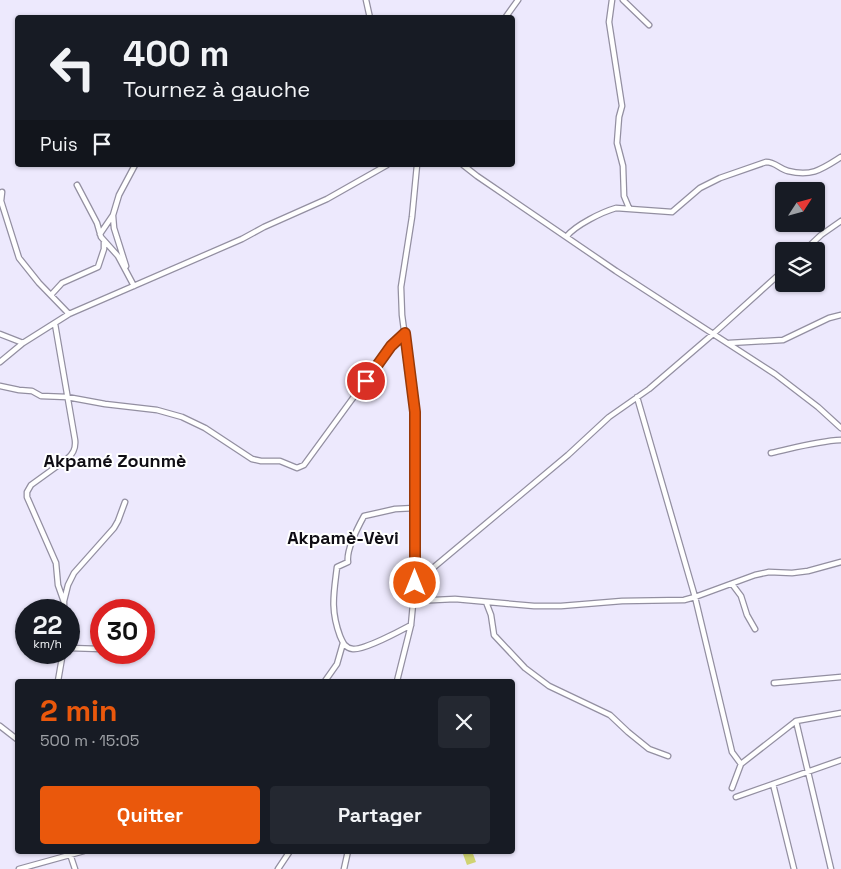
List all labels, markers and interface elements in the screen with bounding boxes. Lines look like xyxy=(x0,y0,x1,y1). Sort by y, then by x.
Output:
text: 400 m xyxy=(123,32,229,76)
icon: left xyxy=(40,35,105,100)
text: Tournez à gauche xyxy=(123,75,310,103)
icon: arrive xyxy=(88,130,116,158)
text: Puis xyxy=(40,132,78,157)
north arrow xyxy=(775,182,825,232)
map controls xyxy=(775,182,825,292)
button: layers xyxy=(775,242,825,292)
pin xyxy=(345,360,387,402)
icon: arrive xyxy=(352,367,380,395)
district label: Akpamé Zounmè xyxy=(44,449,186,472)
district label: Akpamè-Vèvi xyxy=(287,526,399,549)
position arrow xyxy=(388,556,440,608)
speed limit sign: 30 xyxy=(90,599,155,664)
text: 22 xyxy=(33,609,62,641)
text: km/h xyxy=(33,636,62,652)
text: 2 min xyxy=(40,691,118,730)
button: close xyxy=(438,696,490,748)
text: 500 m · 15:05 xyxy=(40,730,139,751)
button: Quitter xyxy=(40,786,260,844)
button: Partager xyxy=(270,786,490,844)

